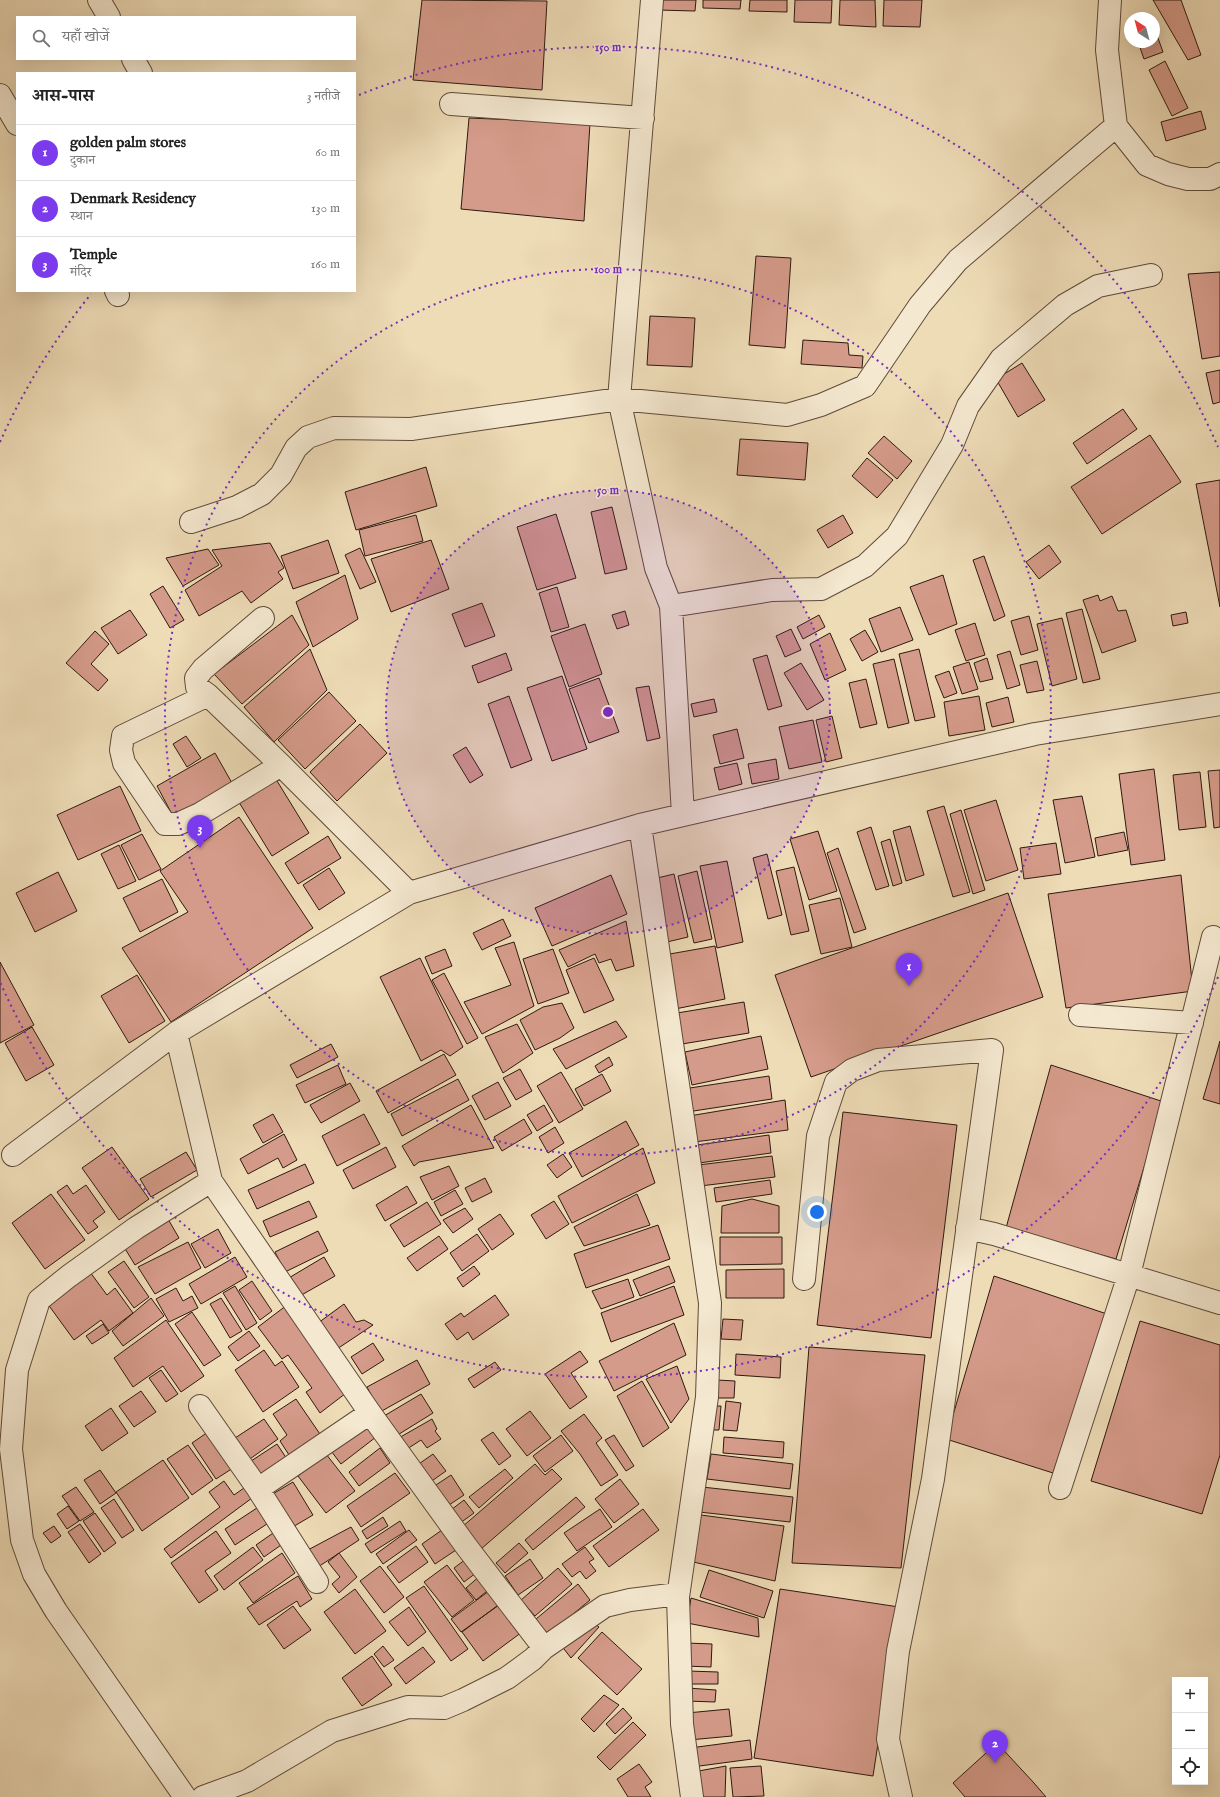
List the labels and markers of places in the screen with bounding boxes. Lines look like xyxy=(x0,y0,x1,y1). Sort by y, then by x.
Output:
centre of rings xyxy=(601,705,615,719)
pin: 3 xyxy=(187,815,213,848)
pin: 1 xyxy=(896,953,922,986)
pin: 2 xyxy=(982,1730,1008,1763)

